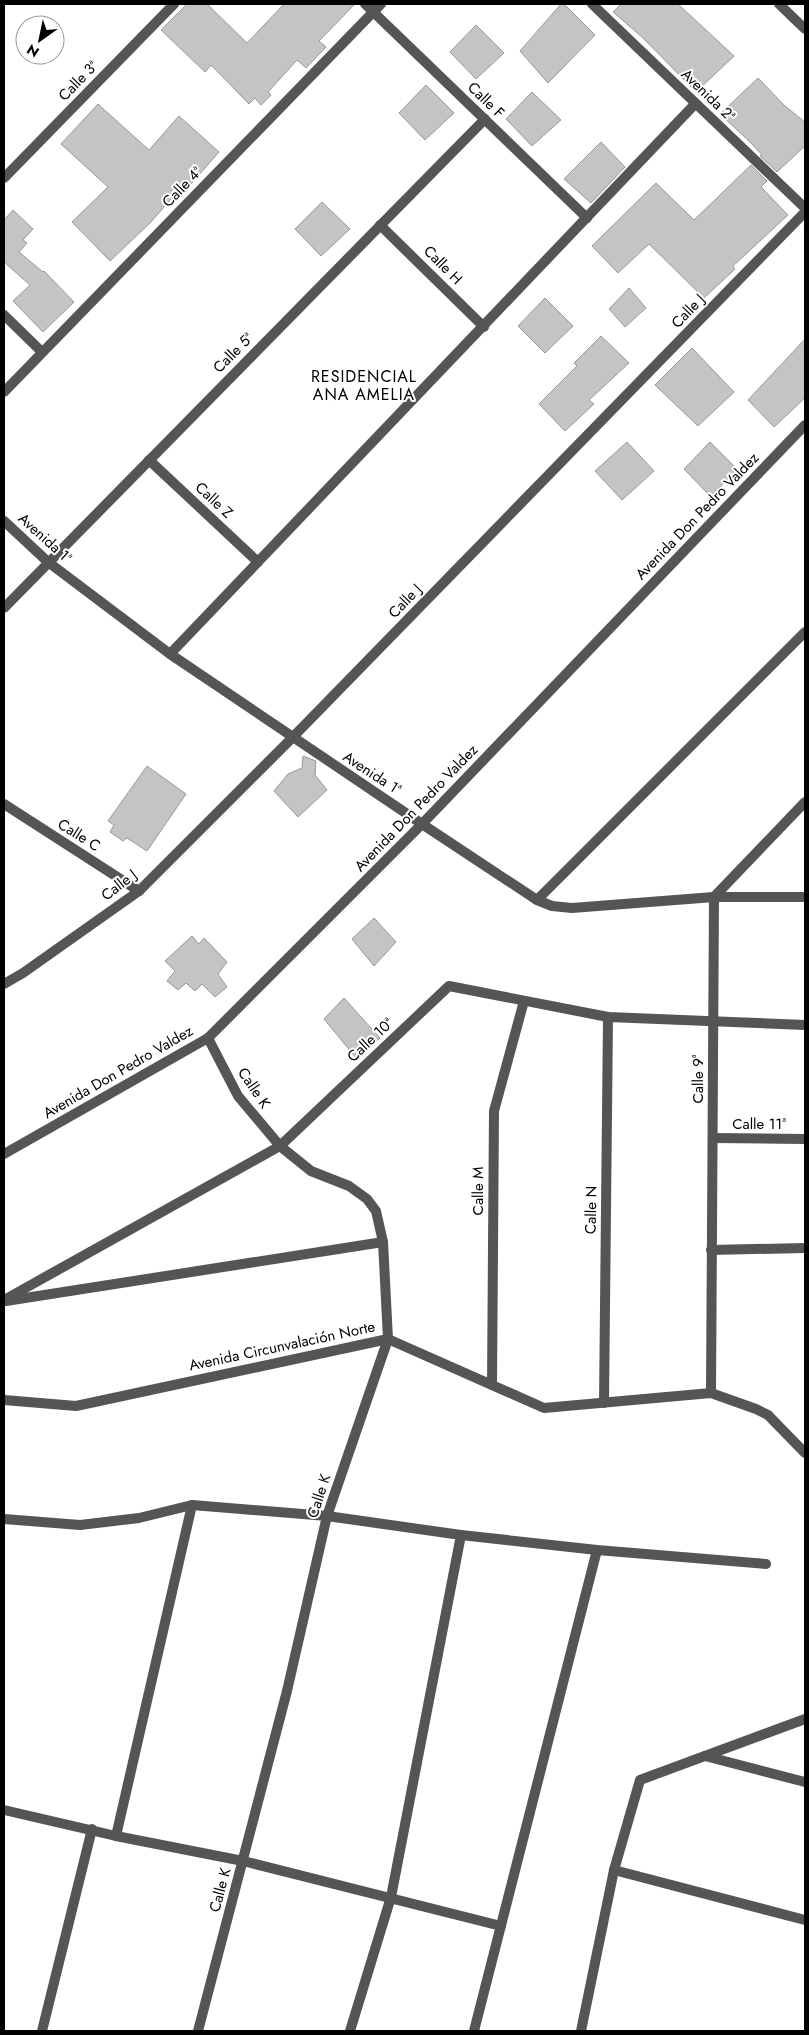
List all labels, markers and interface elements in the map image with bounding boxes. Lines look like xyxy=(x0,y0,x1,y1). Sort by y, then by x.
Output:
north arrow xyxy=(15,15,65,65)
text: N xyxy=(23,39,43,62)
street label: Calle 3ª xyxy=(53,56,103,106)
street label: Avenida 2ª xyxy=(676,64,740,127)
street label: Calle F xyxy=(462,77,510,123)
street label: Calle 4ª xyxy=(157,161,207,212)
street label: Calle H xyxy=(418,240,468,290)
street label: Calle J xyxy=(666,289,710,333)
street label: Calle 5ª xyxy=(208,328,258,378)
district label: RESIDENCIAL ANA AMELIA xyxy=(311,365,417,406)
street label: Avenida Don Pedro Valdez xyxy=(630,447,764,585)
street label: Calle Z xyxy=(190,477,238,523)
street label: Avenida 1ª xyxy=(13,508,77,568)
street label: Calle J xyxy=(383,579,427,623)
street label: Avenida Don Pedro Valdez xyxy=(349,739,483,877)
street label: Avenida 1ª xyxy=(338,746,406,800)
street label: Calle C xyxy=(53,813,105,857)
street label: Calle J xyxy=(96,864,142,906)
street label: Calle 10ª xyxy=(342,1013,398,1067)
street label: Avenida Don Pedro Valdez xyxy=(39,1020,197,1124)
street label: Calle 9ª xyxy=(687,1054,709,1103)
street label: Calle K xyxy=(232,1063,276,1113)
street label: Calle 11ª xyxy=(732,1113,786,1135)
street label: Calle M xyxy=(467,1167,489,1215)
street label: Calle N xyxy=(580,1186,602,1234)
street label: Avenida Circunvalación Norte xyxy=(187,1315,377,1376)
street label: Calle K xyxy=(302,1471,337,1521)
street label: Calle K xyxy=(204,1865,237,1915)

